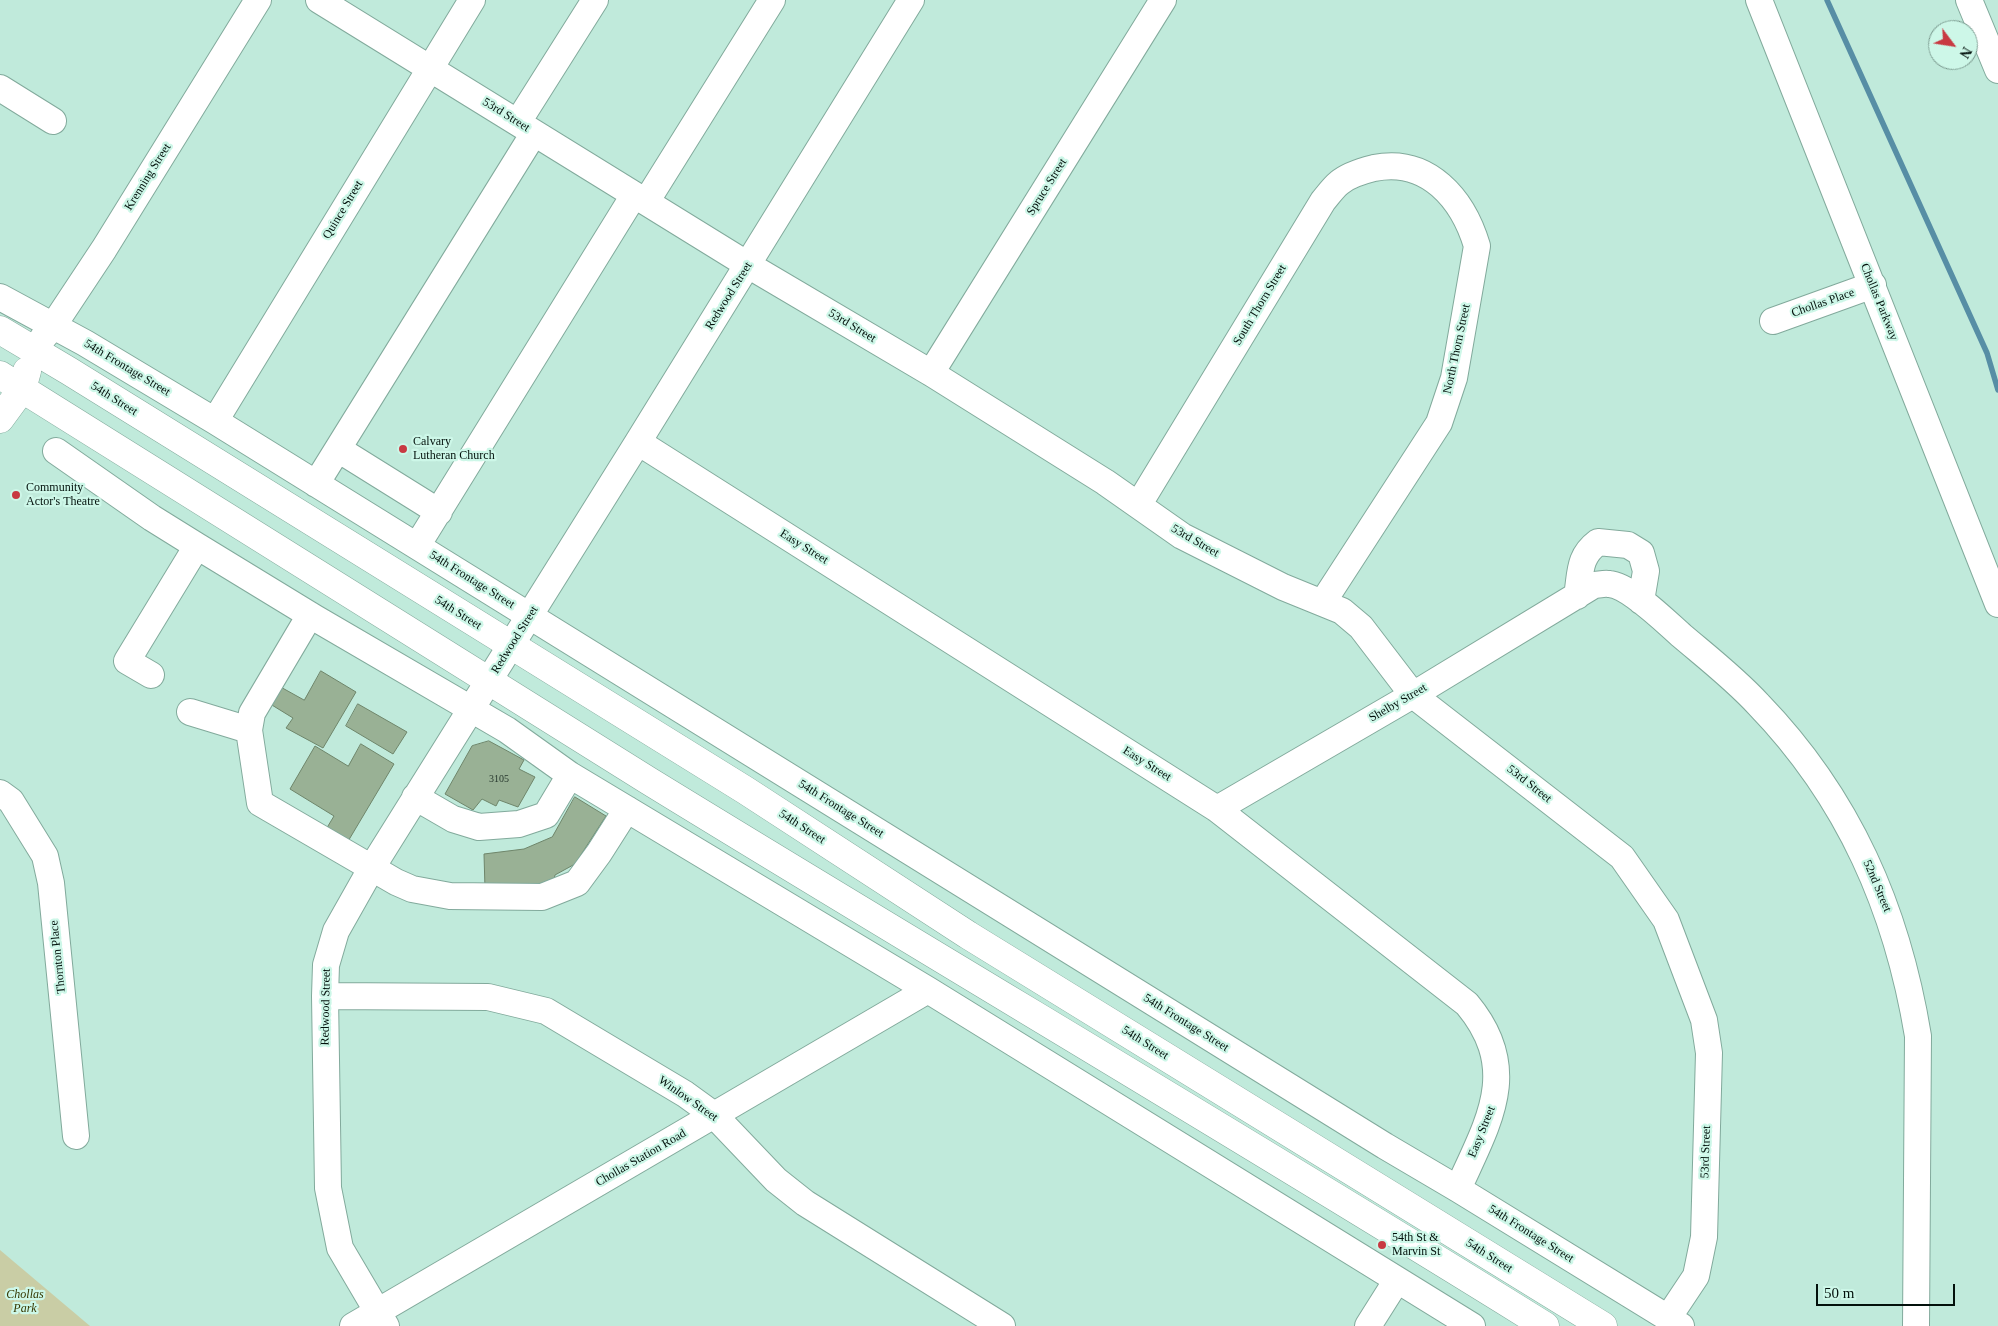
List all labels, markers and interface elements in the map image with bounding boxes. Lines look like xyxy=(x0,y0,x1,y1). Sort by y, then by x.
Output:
north arrow xyxy=(1928,20,1978,70)
text: N xyxy=(1956,44,1974,61)
street label: 53rd Street xyxy=(480,95,532,135)
street label: Krenning Street xyxy=(122,141,174,213)
street label: Spruce Street xyxy=(1024,156,1070,218)
street label: Quince Street xyxy=(320,178,366,242)
street label: Redwood Street xyxy=(702,260,756,332)
street label: Chollas Parkway xyxy=(1857,261,1901,343)
street label: South Thorn Street xyxy=(1230,262,1290,348)
street label: Chollas Place xyxy=(1790,286,1856,320)
street label: North Thorn Street xyxy=(1440,303,1474,395)
street label: 53rd Street xyxy=(826,306,878,346)
street label: 54th Frontage Street xyxy=(81,337,173,399)
street label: 54th Street xyxy=(88,379,140,419)
place label: Calvary Lutheran Church xyxy=(413,435,495,463)
marker: Calvary Lutheran Church xyxy=(397,443,409,455)
place label: Community Actor's Theatre xyxy=(26,481,100,509)
marker: Community Actor's Theatre xyxy=(10,489,22,501)
street label: 53rd Street xyxy=(1168,522,1222,560)
street label: Easy Street xyxy=(777,527,831,567)
street label: 54th Frontage Street xyxy=(427,548,517,612)
street label: 54th Street xyxy=(432,593,484,633)
street label: Redwood Street xyxy=(488,604,542,676)
street label: Shelby Street xyxy=(1367,681,1429,725)
street label: Easy Street xyxy=(1120,744,1174,784)
street label: 53rd Street xyxy=(1504,762,1554,806)
house number: 3105 xyxy=(489,773,509,785)
street label: 54th Frontage Street xyxy=(796,777,886,841)
street label: 54th Street xyxy=(776,807,828,847)
street label: 52nd Street xyxy=(1860,858,1894,914)
street label: Thornton Place xyxy=(47,920,69,994)
street label: Redwood Street xyxy=(318,968,334,1046)
street label: 54th Frontage Street xyxy=(1141,991,1231,1055)
street label: 54th Street xyxy=(1119,1023,1171,1063)
street label: Winlow Street xyxy=(656,1073,720,1125)
street label: Easy Street xyxy=(1465,1104,1499,1160)
street label: 53rd Street xyxy=(1698,1125,1714,1179)
street label: Chollas Station Road xyxy=(593,1126,689,1190)
street label: 54th Frontage Street xyxy=(1486,1202,1576,1266)
place label: 54th St & Marvin St xyxy=(1392,1231,1440,1259)
street label: 54th Street xyxy=(1463,1236,1515,1276)
marker: 54th St & Marvin St xyxy=(1376,1239,1388,1251)
scale bar xyxy=(1818,1274,1957,1306)
text: 50 m xyxy=(1824,1285,1854,1301)
park label: Chollas Park xyxy=(6,1288,44,1316)

